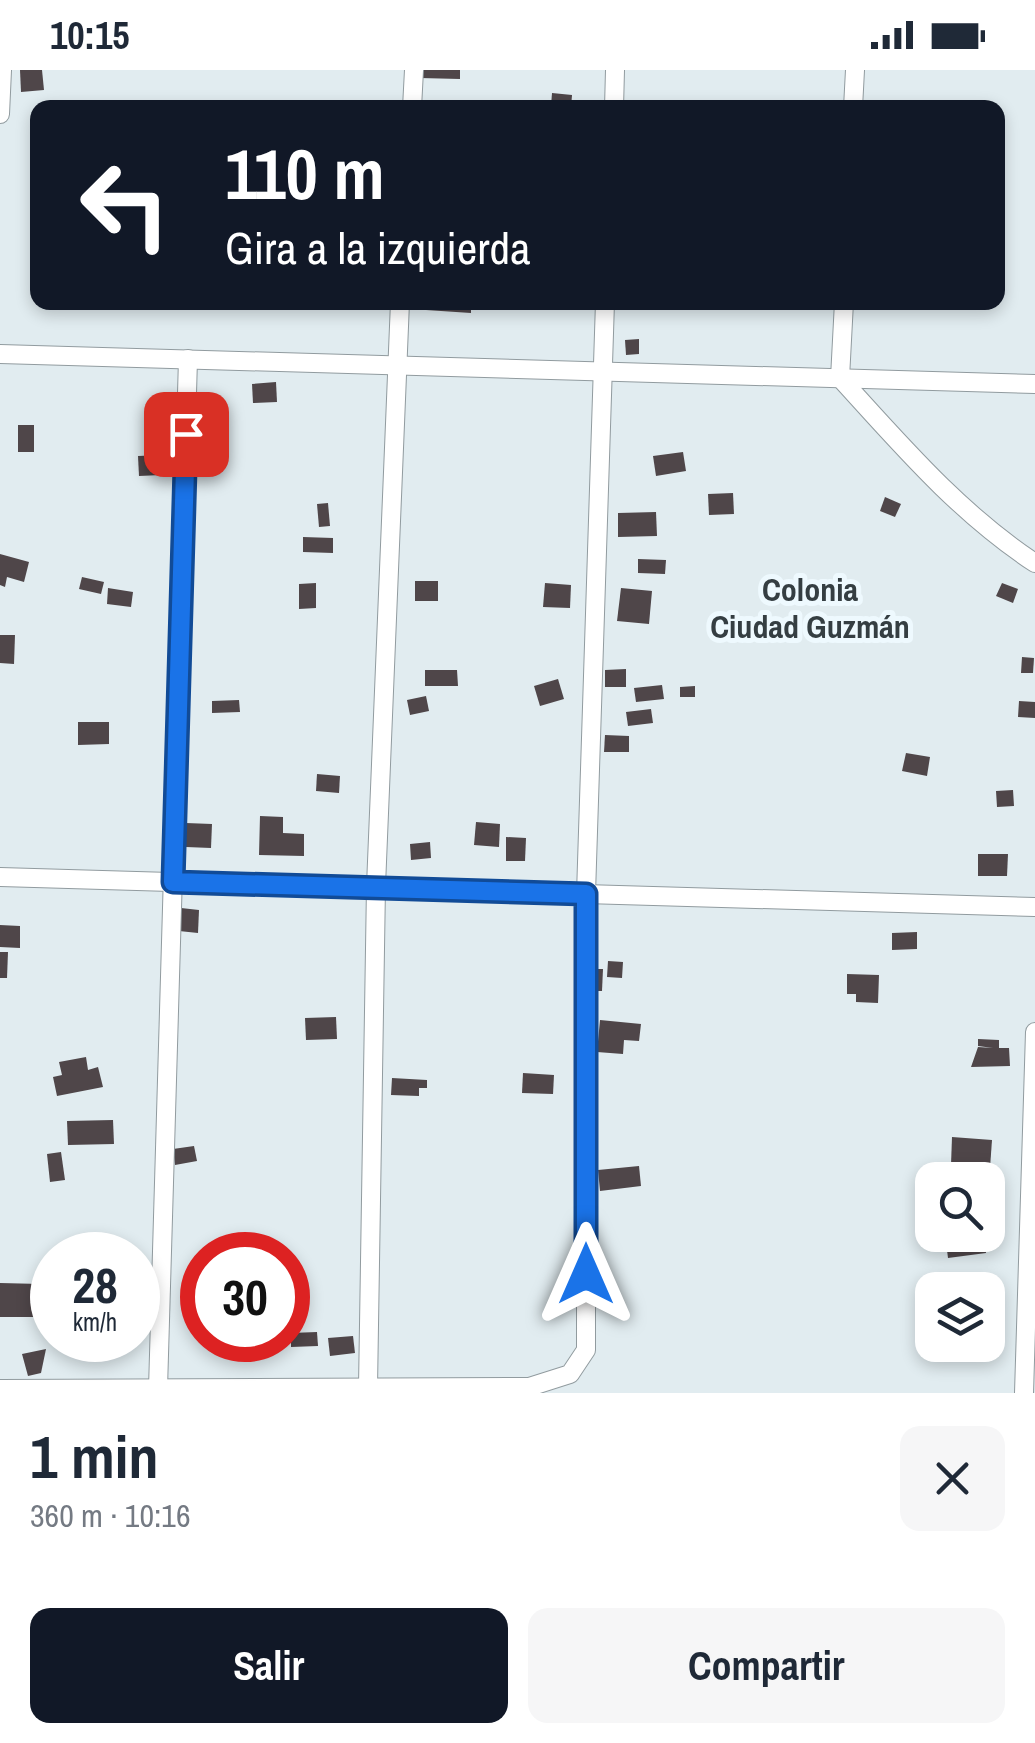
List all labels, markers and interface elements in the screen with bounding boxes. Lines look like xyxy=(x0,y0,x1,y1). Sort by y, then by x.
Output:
text: 10:15 xyxy=(50,10,130,61)
text: 110 m xyxy=(225,127,385,221)
icon: left xyxy=(60,140,190,270)
text: Gira a la izquierda xyxy=(225,217,531,278)
pin xyxy=(144,392,229,477)
icon: arrive xyxy=(159,407,214,462)
district label: Colonia Ciudad Guzmán xyxy=(710,568,910,648)
map controls xyxy=(915,1162,1005,1362)
button: search xyxy=(915,1162,1005,1252)
position arrow xyxy=(534,1222,638,1326)
speed limit sign: 30 xyxy=(180,1232,310,1362)
text: 28 xyxy=(72,1251,118,1319)
button: layers xyxy=(915,1272,1005,1362)
text: km/h xyxy=(73,1305,117,1339)
text: 1 min xyxy=(30,1416,159,1497)
button: close xyxy=(900,1426,1005,1531)
text: 360 m · 10:16 xyxy=(30,1494,190,1537)
button: Salir xyxy=(30,1608,508,1723)
button: Compartir xyxy=(528,1608,1005,1723)

